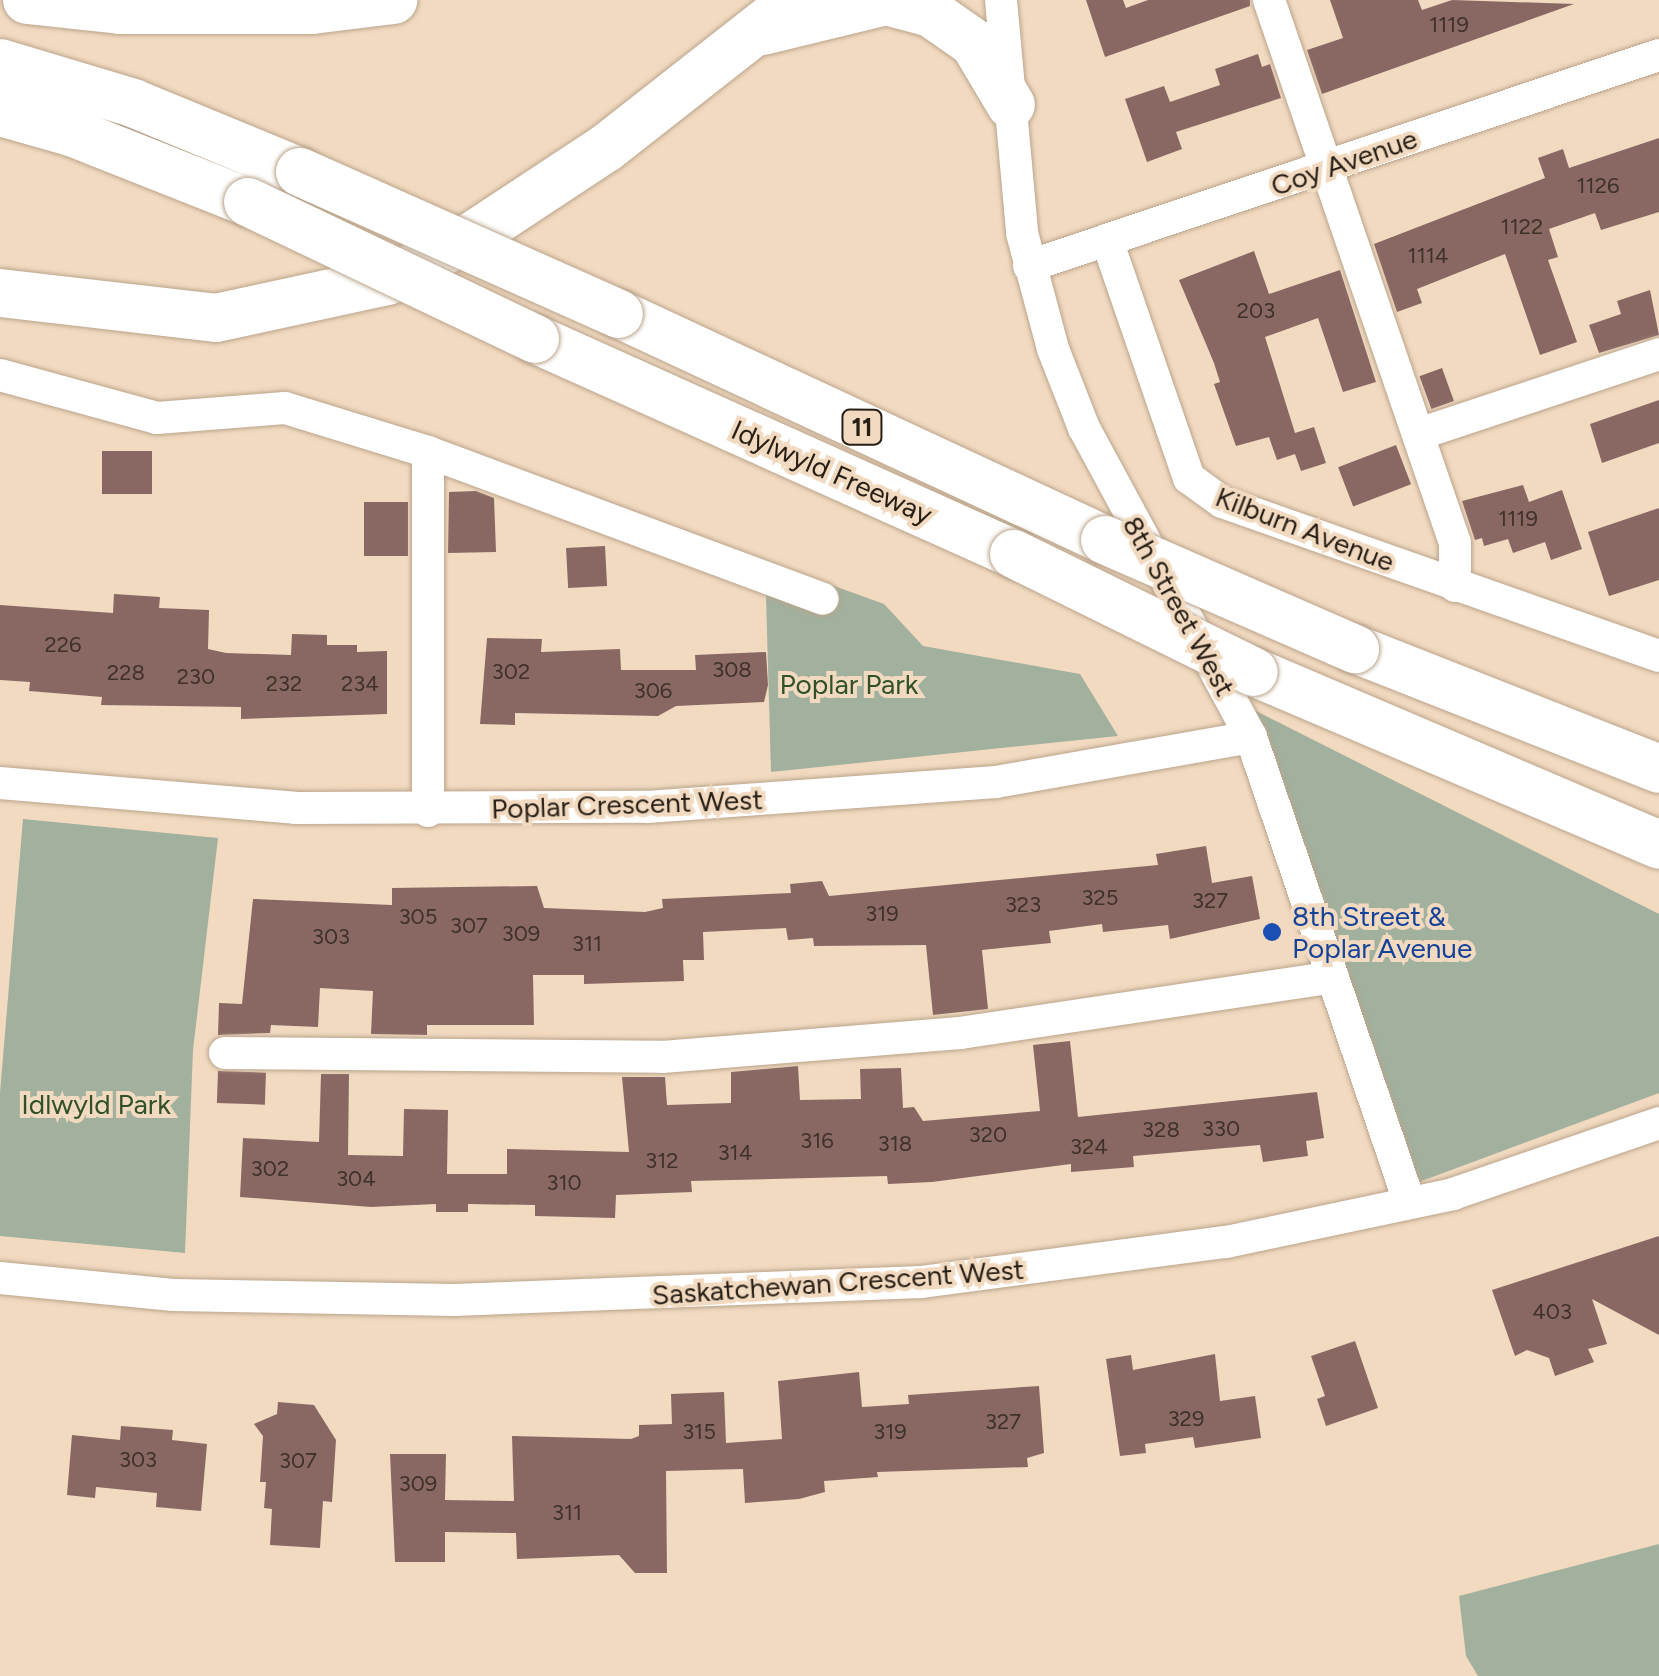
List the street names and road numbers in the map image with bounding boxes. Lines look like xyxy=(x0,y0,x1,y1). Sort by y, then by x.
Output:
street label: Coy Avenue xyxy=(1266,121,1422,203)
road number: 11 xyxy=(840,407,884,447)
street label: Idylwyld Freeway xyxy=(726,413,938,531)
street label: Kilburn Avenue xyxy=(1211,480,1399,578)
street label: 8th Street West xyxy=(1116,510,1242,702)
street label: Poplar Crescent West xyxy=(491,782,763,826)
street label: Saskatchewan Crescent West xyxy=(651,1252,1025,1312)

